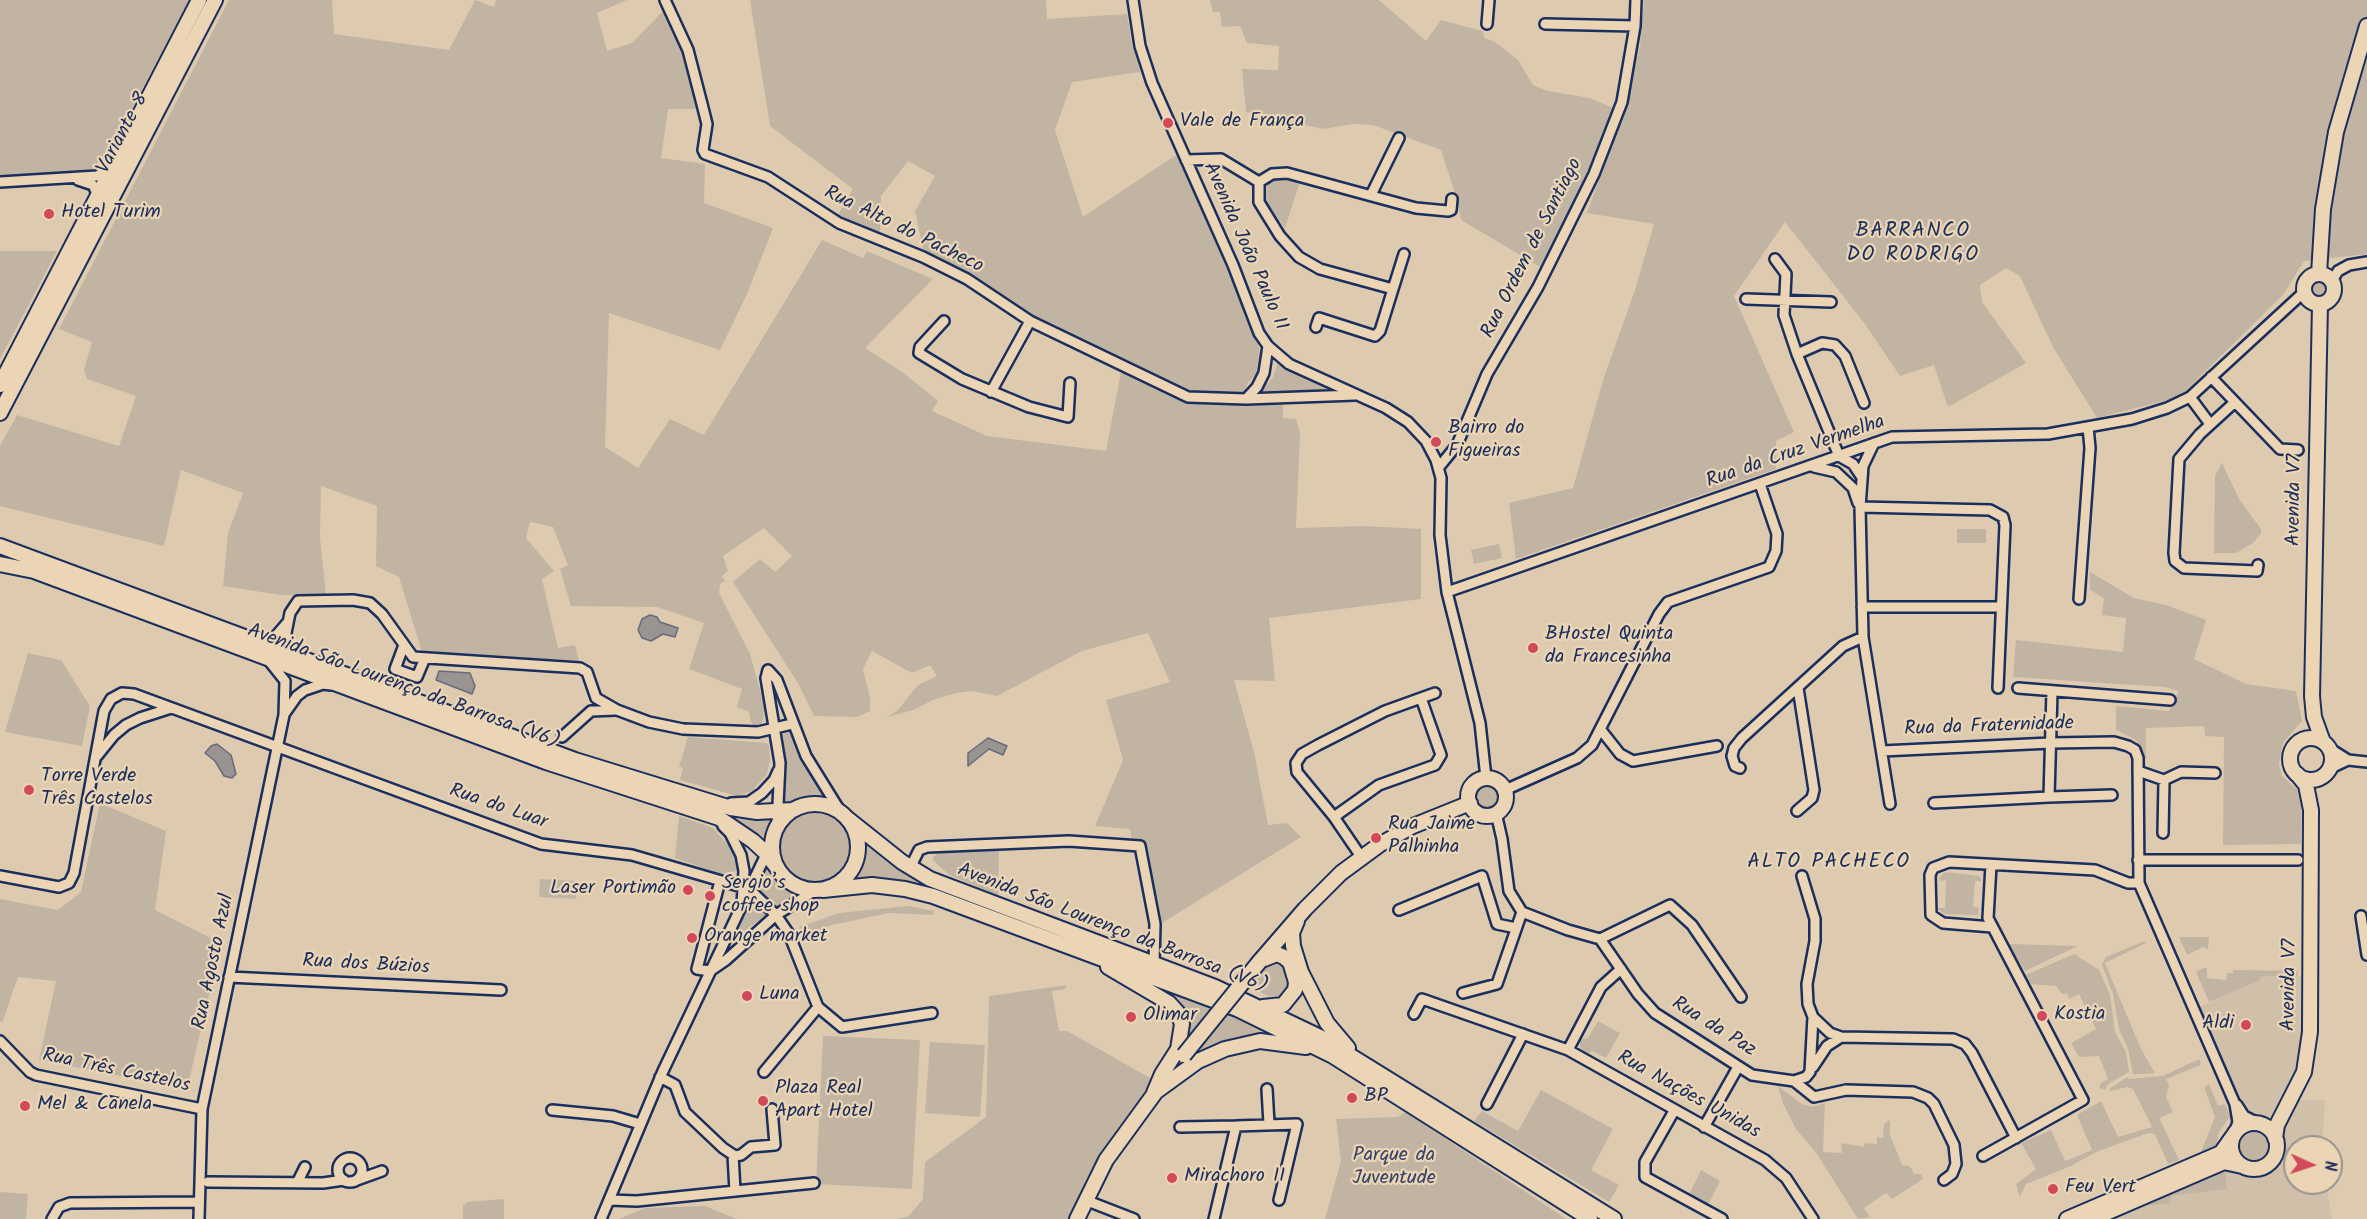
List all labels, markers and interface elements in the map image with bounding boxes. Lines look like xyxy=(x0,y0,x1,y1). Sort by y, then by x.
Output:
street label: Variante 8 xyxy=(93,89,155,179)
place label: Vale de França xyxy=(1180,111,1304,135)
marker: Vale de França xyxy=(1161,116,1175,130)
street label: Rua Ordem de Santiago xyxy=(1477,155,1589,343)
street label: Avenida João Paulo II xyxy=(1196,159,1292,335)
street label: Rua Alto do Pacheco xyxy=(819,182,987,280)
place label: Hotel Turim xyxy=(61,202,161,226)
marker: Hotel Turim xyxy=(42,207,56,221)
district label: BARRANCO DO RODRIGO xyxy=(1847,219,1979,269)
street label: Rua da Cruz Vermelha xyxy=(1704,411,1888,495)
place label: Bairro do Figueiras xyxy=(1448,418,1524,465)
marker: Bairro do Figueiras xyxy=(1429,435,1443,449)
street label: Avenida V7 xyxy=(2283,454,2309,546)
street label: Avenida São Lourenço da Barrosa (V6) xyxy=(244,620,562,756)
place label: BHostel Quinta da Francesinha xyxy=(1545,624,1673,671)
marker: BHostel Quinta da Francesinha xyxy=(1526,641,1540,655)
street label: Rua da Fraternidade xyxy=(1904,713,2074,743)
place label: Torre Verde Três Castelos xyxy=(41,766,153,813)
street label: Rua do Luar xyxy=(446,780,550,836)
marker: Torre Verde Três Castelos xyxy=(22,783,36,797)
place label: Rua Jaime Palhinha xyxy=(1388,814,1475,861)
marker: Rua Jaime Palhinha xyxy=(1369,831,1383,845)
district label: ALTO PACHECO xyxy=(1747,850,1911,876)
street label: Avenida São Lourenço da Barrosa (V6) xyxy=(953,860,1271,1000)
place label: Sergio’s coffee shop xyxy=(722,873,819,920)
place label: Laser Portimão xyxy=(550,878,676,902)
marker: Laser Portimão xyxy=(681,883,695,897)
marker: Sergio’s coffee shop xyxy=(703,889,717,903)
street label: Rua Agosto Azul xyxy=(189,892,241,1032)
place label: Orange market xyxy=(704,926,827,950)
marker: Orange market xyxy=(685,931,699,945)
street label: Avenida V7 xyxy=(2278,939,2304,1031)
street label: Rua dos Búzios xyxy=(302,951,430,981)
place label: Luna xyxy=(759,984,800,1008)
marker: Luna xyxy=(740,989,754,1003)
street label: Rua da Paz xyxy=(1666,993,1760,1063)
place label: Kostia xyxy=(2054,1004,2105,1028)
place label: Olimar xyxy=(1143,1005,1197,1029)
marker: Kostia xyxy=(2035,1009,2049,1023)
marker: Olimar xyxy=(1124,1010,1138,1024)
place label: Aldi xyxy=(2202,1013,2234,1037)
marker: Aldi xyxy=(2239,1018,2253,1032)
street label: Rua Três Castelos xyxy=(40,1045,192,1099)
street label: Rua Nações Unidas xyxy=(1612,1047,1764,1145)
place label: Plaza Real Apart Hotel xyxy=(775,1078,873,1125)
place label: BP xyxy=(1364,1086,1388,1110)
marker: BP xyxy=(1345,1091,1359,1105)
place label: Mel & Canela xyxy=(37,1094,152,1118)
marker: Plaza Real Apart Hotel xyxy=(756,1094,770,1108)
marker: Mel & Canela xyxy=(18,1099,32,1113)
north arrow xyxy=(2283,1135,2343,1195)
park label: Parque da Juventude xyxy=(1352,1145,1436,1192)
text: N xyxy=(2317,1160,2342,1172)
place label: Mirachoro II xyxy=(1184,1166,1285,1190)
marker: Mirachoro II xyxy=(1165,1171,1179,1185)
place label: Feu Vert xyxy=(2065,1177,2136,1201)
marker: Feu Vert xyxy=(2046,1182,2060,1196)

